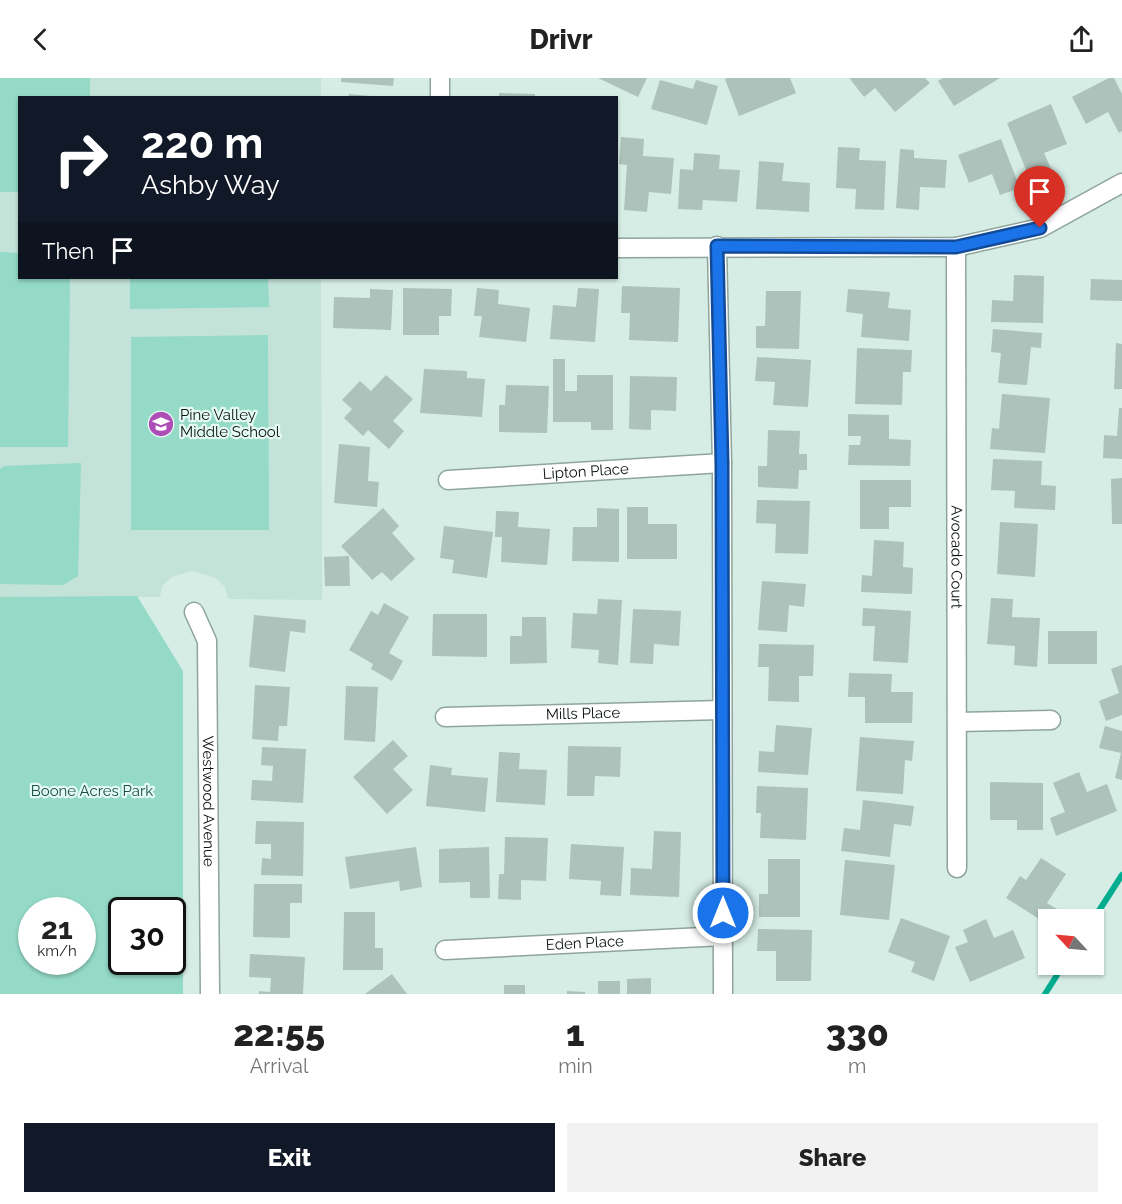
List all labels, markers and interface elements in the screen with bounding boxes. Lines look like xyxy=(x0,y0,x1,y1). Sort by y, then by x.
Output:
icon: back xyxy=(24,23,57,56)
icon: share xyxy=(1065,23,1098,56)
text: Drivr xyxy=(529,24,593,55)
text: 220 m xyxy=(141,119,263,168)
icon: right xyxy=(42,120,120,198)
pin xyxy=(1014,166,1065,228)
text: Ashby Way xyxy=(141,169,280,200)
icon: arrive xyxy=(1023,175,1056,208)
icon: arrive xyxy=(106,234,139,267)
text: Then xyxy=(42,238,94,264)
place label: Pine Valley Middle School xyxy=(180,406,281,441)
school or university icon: Pine Valley Middle School xyxy=(146,409,176,439)
street label: Lipton Place xyxy=(542,460,629,483)
street label: Avocado Court xyxy=(947,505,966,609)
street label: Mills Place xyxy=(546,704,621,723)
street label: Westwood Avenue xyxy=(199,736,218,867)
park label: Boone Acres Park xyxy=(31,782,153,800)
position arrow xyxy=(691,881,755,945)
speed limit sign: 30 xyxy=(108,897,186,975)
north arrow xyxy=(1038,909,1104,975)
map controls xyxy=(1038,909,1104,975)
text: 21 xyxy=(41,911,73,946)
street label: Eden Place xyxy=(545,932,625,954)
text: km/h xyxy=(37,942,77,960)
text: 22:55 xyxy=(233,1012,325,1054)
text: 1 xyxy=(566,1012,585,1054)
text: 330 xyxy=(826,1012,889,1054)
text: Arrival xyxy=(250,1054,308,1078)
text: min xyxy=(558,1054,593,1078)
text: m xyxy=(848,1054,866,1078)
button: Exit xyxy=(24,1123,555,1192)
button: Share xyxy=(567,1123,1098,1192)

